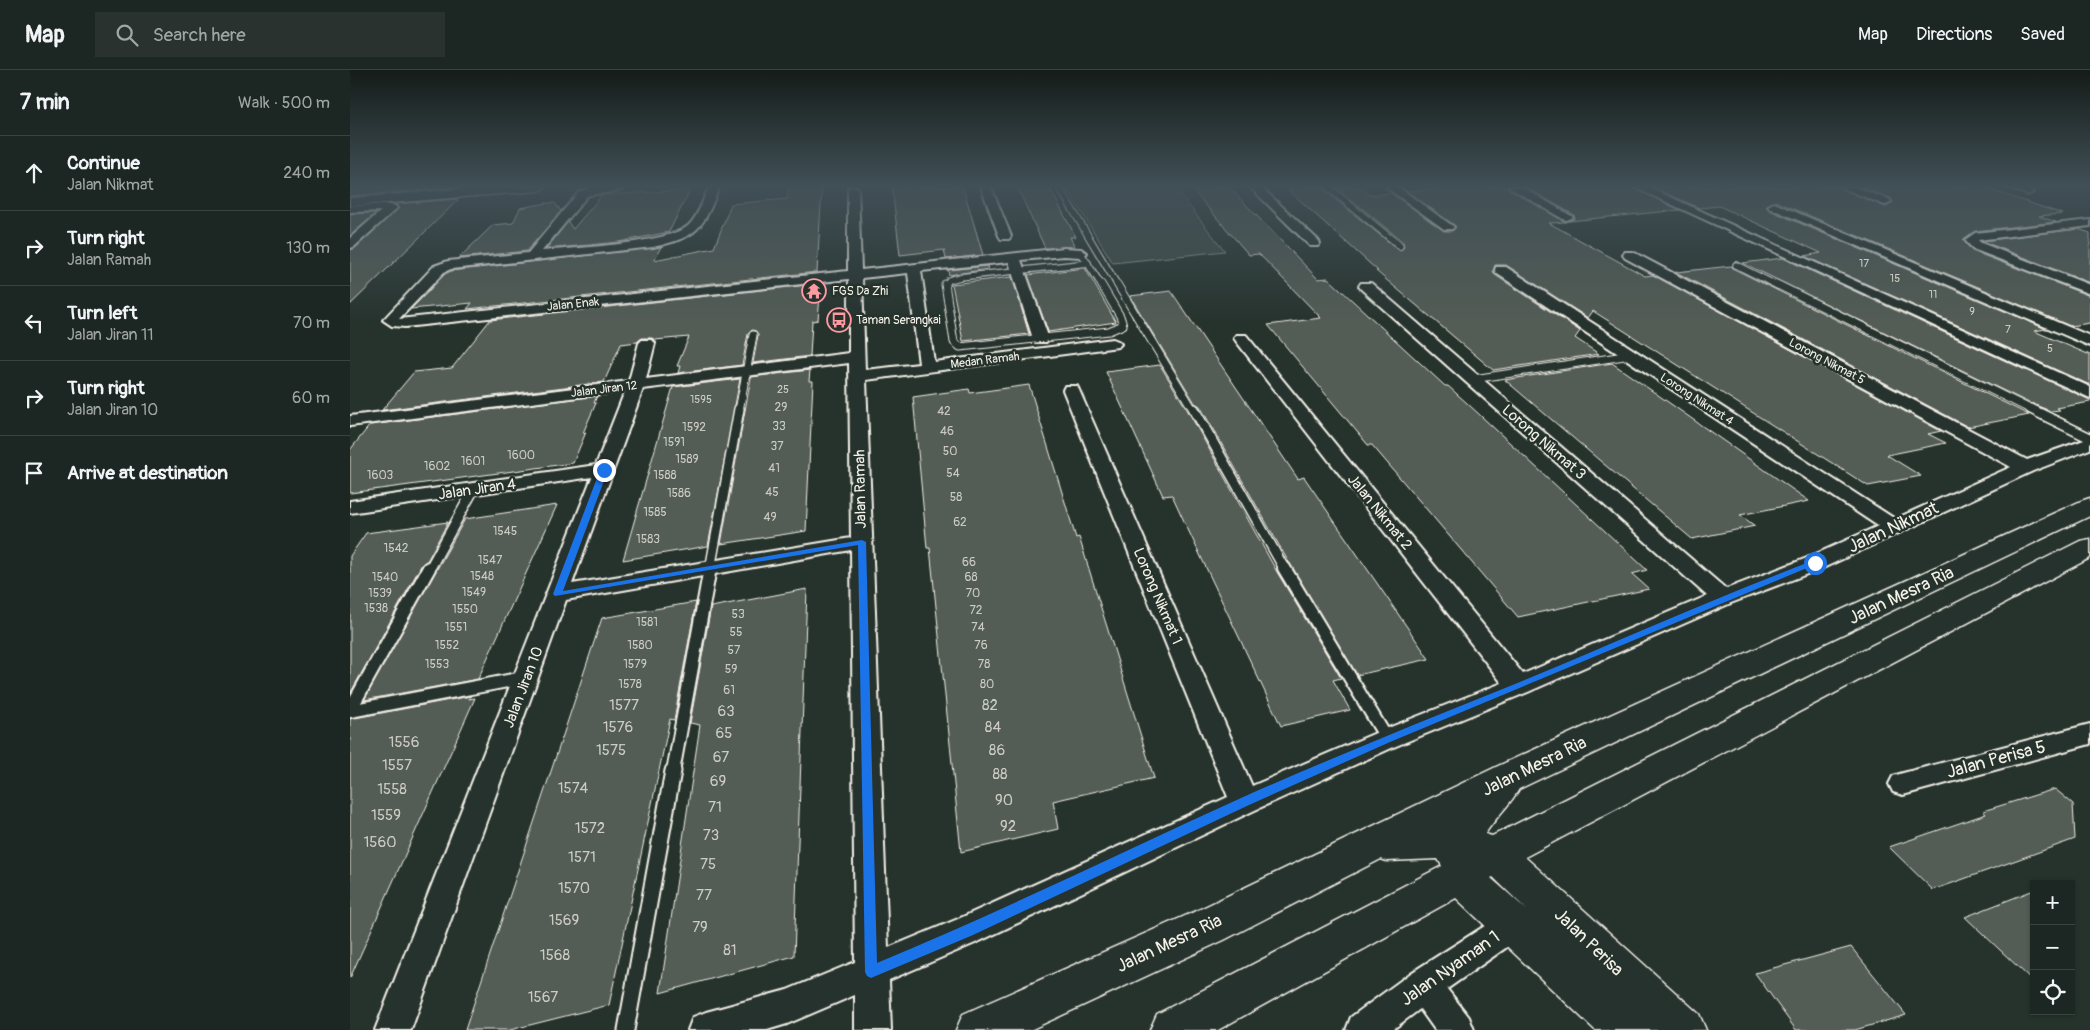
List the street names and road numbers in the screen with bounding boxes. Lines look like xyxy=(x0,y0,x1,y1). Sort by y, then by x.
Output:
street label: Jalan Enak xyxy=(546,294,600,315)
street label: Lorong Nikmat 5 xyxy=(1786,335,1867,388)
street label: Medan Ramah xyxy=(950,349,1021,372)
street label: Lorong Nikmat 4 xyxy=(1657,370,1736,429)
street label: Jalan Jiran 12 xyxy=(570,378,638,401)
street label: Lorong Nikmat 3 xyxy=(1498,401,1590,484)
street label: Jalan Ramah xyxy=(850,449,871,529)
street label: Jalan Nikmat 2 xyxy=(1343,470,1416,554)
street label: Jalan Jiran 4 xyxy=(437,475,517,504)
street label: Jalan Nikmat xyxy=(1844,496,1943,558)
street label: Lorong Nikmat 1 xyxy=(1129,545,1186,647)
street label: Jalan Mesra Ria xyxy=(1845,561,1958,630)
street label: Jalan Jiran 10 xyxy=(499,644,548,731)
street label: Jalan Mesra Ria xyxy=(1478,731,1590,802)
street label: Jalan Perisa 5 xyxy=(1944,735,2048,784)
street label: Jalan Perisa xyxy=(1549,904,1628,981)
street label: Jalan Mesra Ria xyxy=(1113,909,1226,978)
street label: Jalan Nyaman 1 xyxy=(1396,926,1505,1011)

